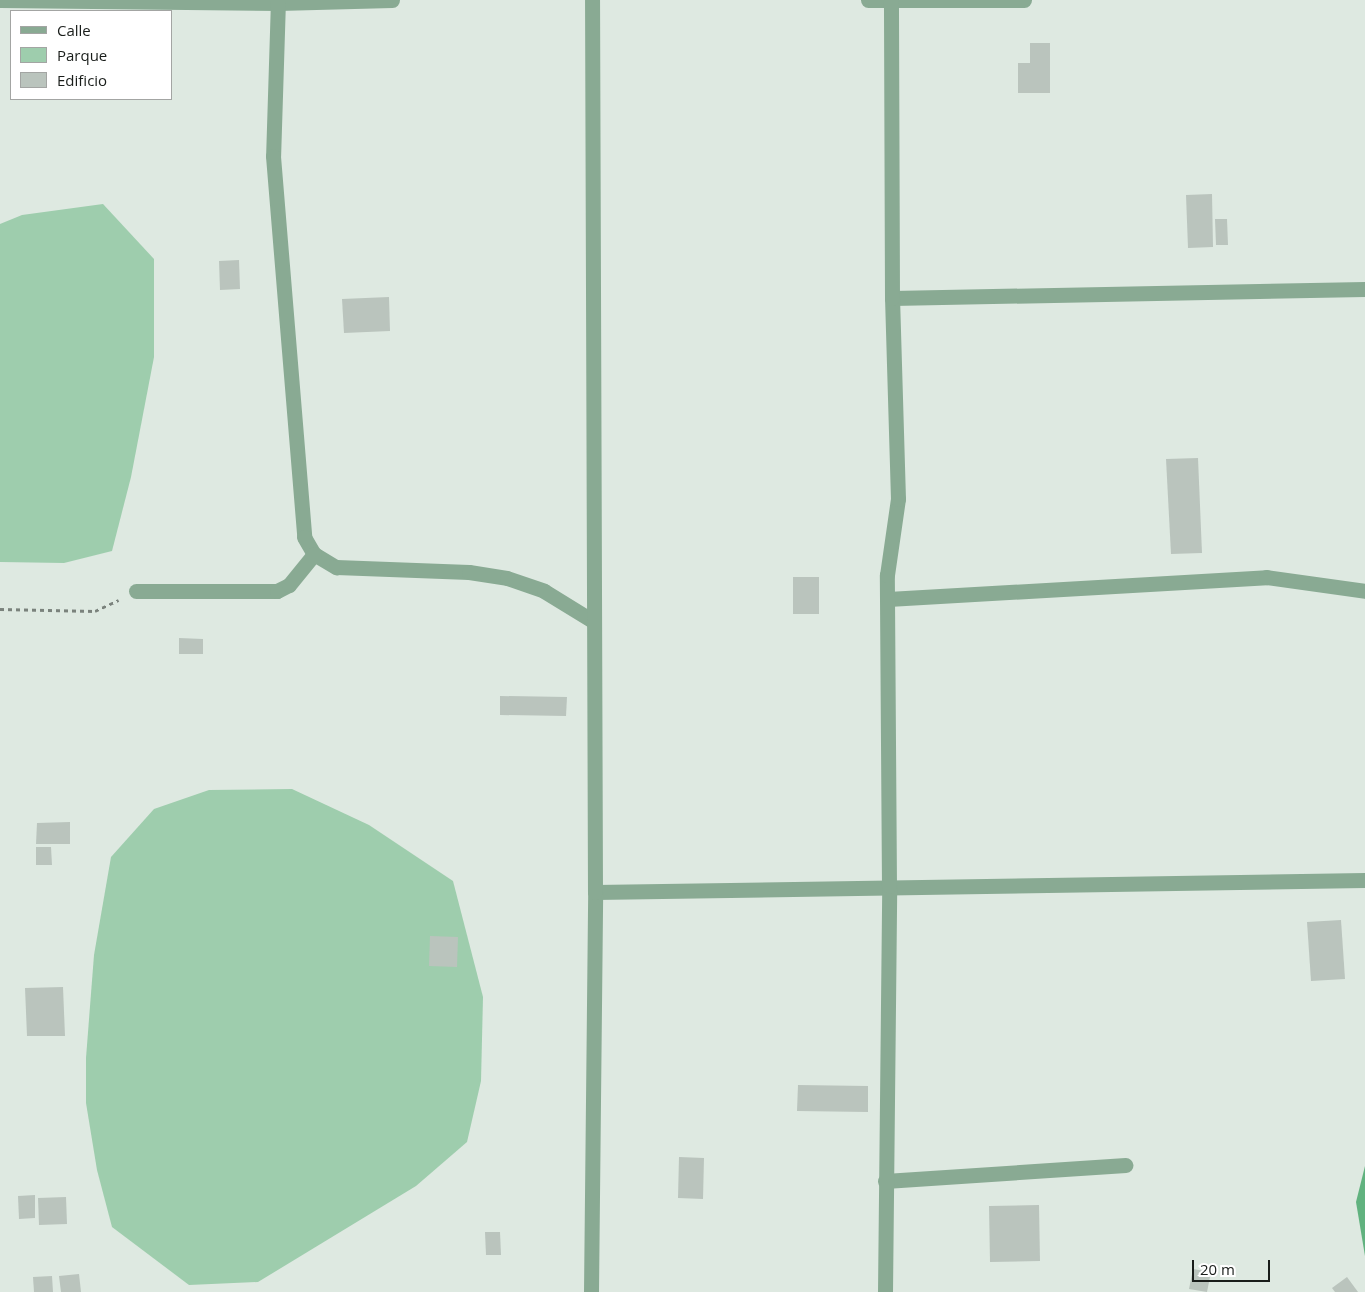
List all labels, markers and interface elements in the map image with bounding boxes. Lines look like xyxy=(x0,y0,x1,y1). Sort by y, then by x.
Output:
legend xyxy=(10,10,172,100)
text: Calle xyxy=(57,20,91,40)
text: Parque xyxy=(57,45,107,65)
text: Edificio xyxy=(57,70,107,90)
scale bar xyxy=(1195,1250,1272,1282)
text: 20 m xyxy=(1200,1259,1235,1279)

